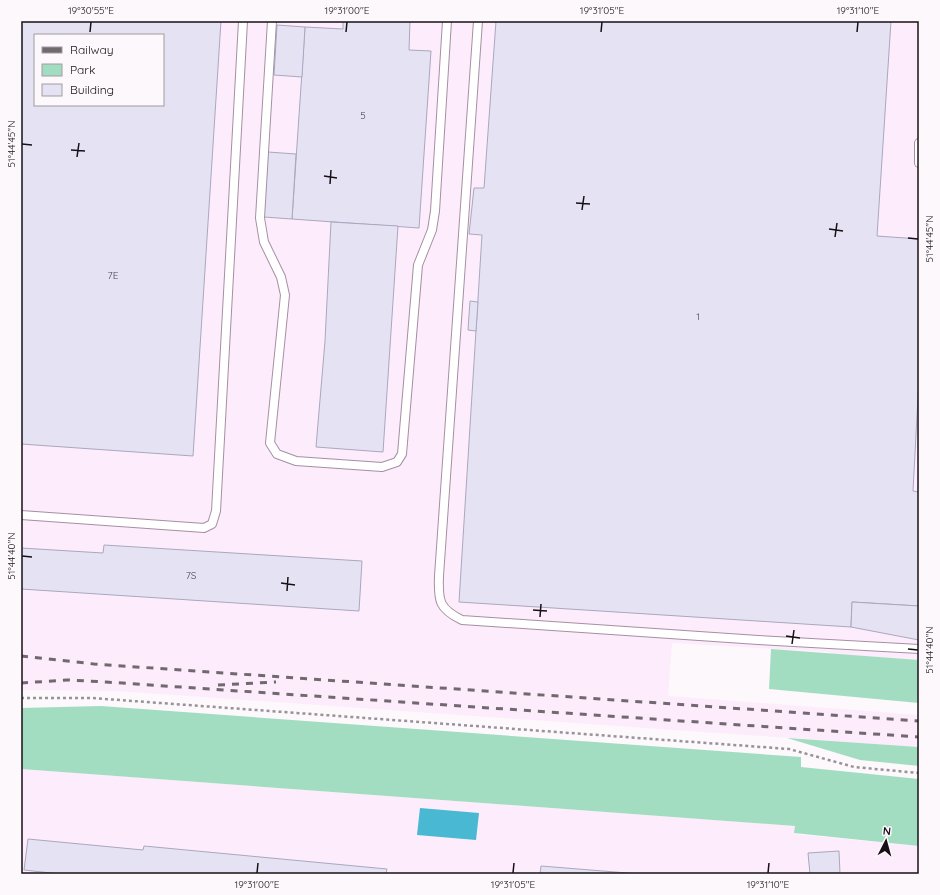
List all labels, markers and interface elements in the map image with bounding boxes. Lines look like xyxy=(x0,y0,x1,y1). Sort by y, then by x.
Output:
text: 19°30'55"E xyxy=(68,4,114,17)
text: 19°31'00"E xyxy=(325,4,370,17)
text: 19°31'05"E xyxy=(580,4,625,17)
text: 19°31'10"E xyxy=(837,4,880,17)
legend xyxy=(34,34,164,106)
text: Railway xyxy=(70,42,114,57)
text: Park xyxy=(70,62,95,77)
text: Building xyxy=(70,82,114,97)
house number: 5 xyxy=(360,109,366,122)
text: 51°44'45"N xyxy=(5,121,18,167)
text: 51°44'45"N xyxy=(923,216,936,262)
house number: 7E xyxy=(108,269,119,282)
house number: 1 xyxy=(696,310,700,323)
text: 51°44'40"N xyxy=(5,532,18,580)
house number: 7S xyxy=(186,569,197,582)
text: 51°44'40"N xyxy=(923,626,936,674)
north arrow xyxy=(866,821,906,861)
text: N xyxy=(882,824,892,838)
text: 19°31'00"E xyxy=(235,878,280,891)
text: 19°31'05"E xyxy=(491,878,536,891)
text: 19°31'10"E xyxy=(747,878,790,891)

